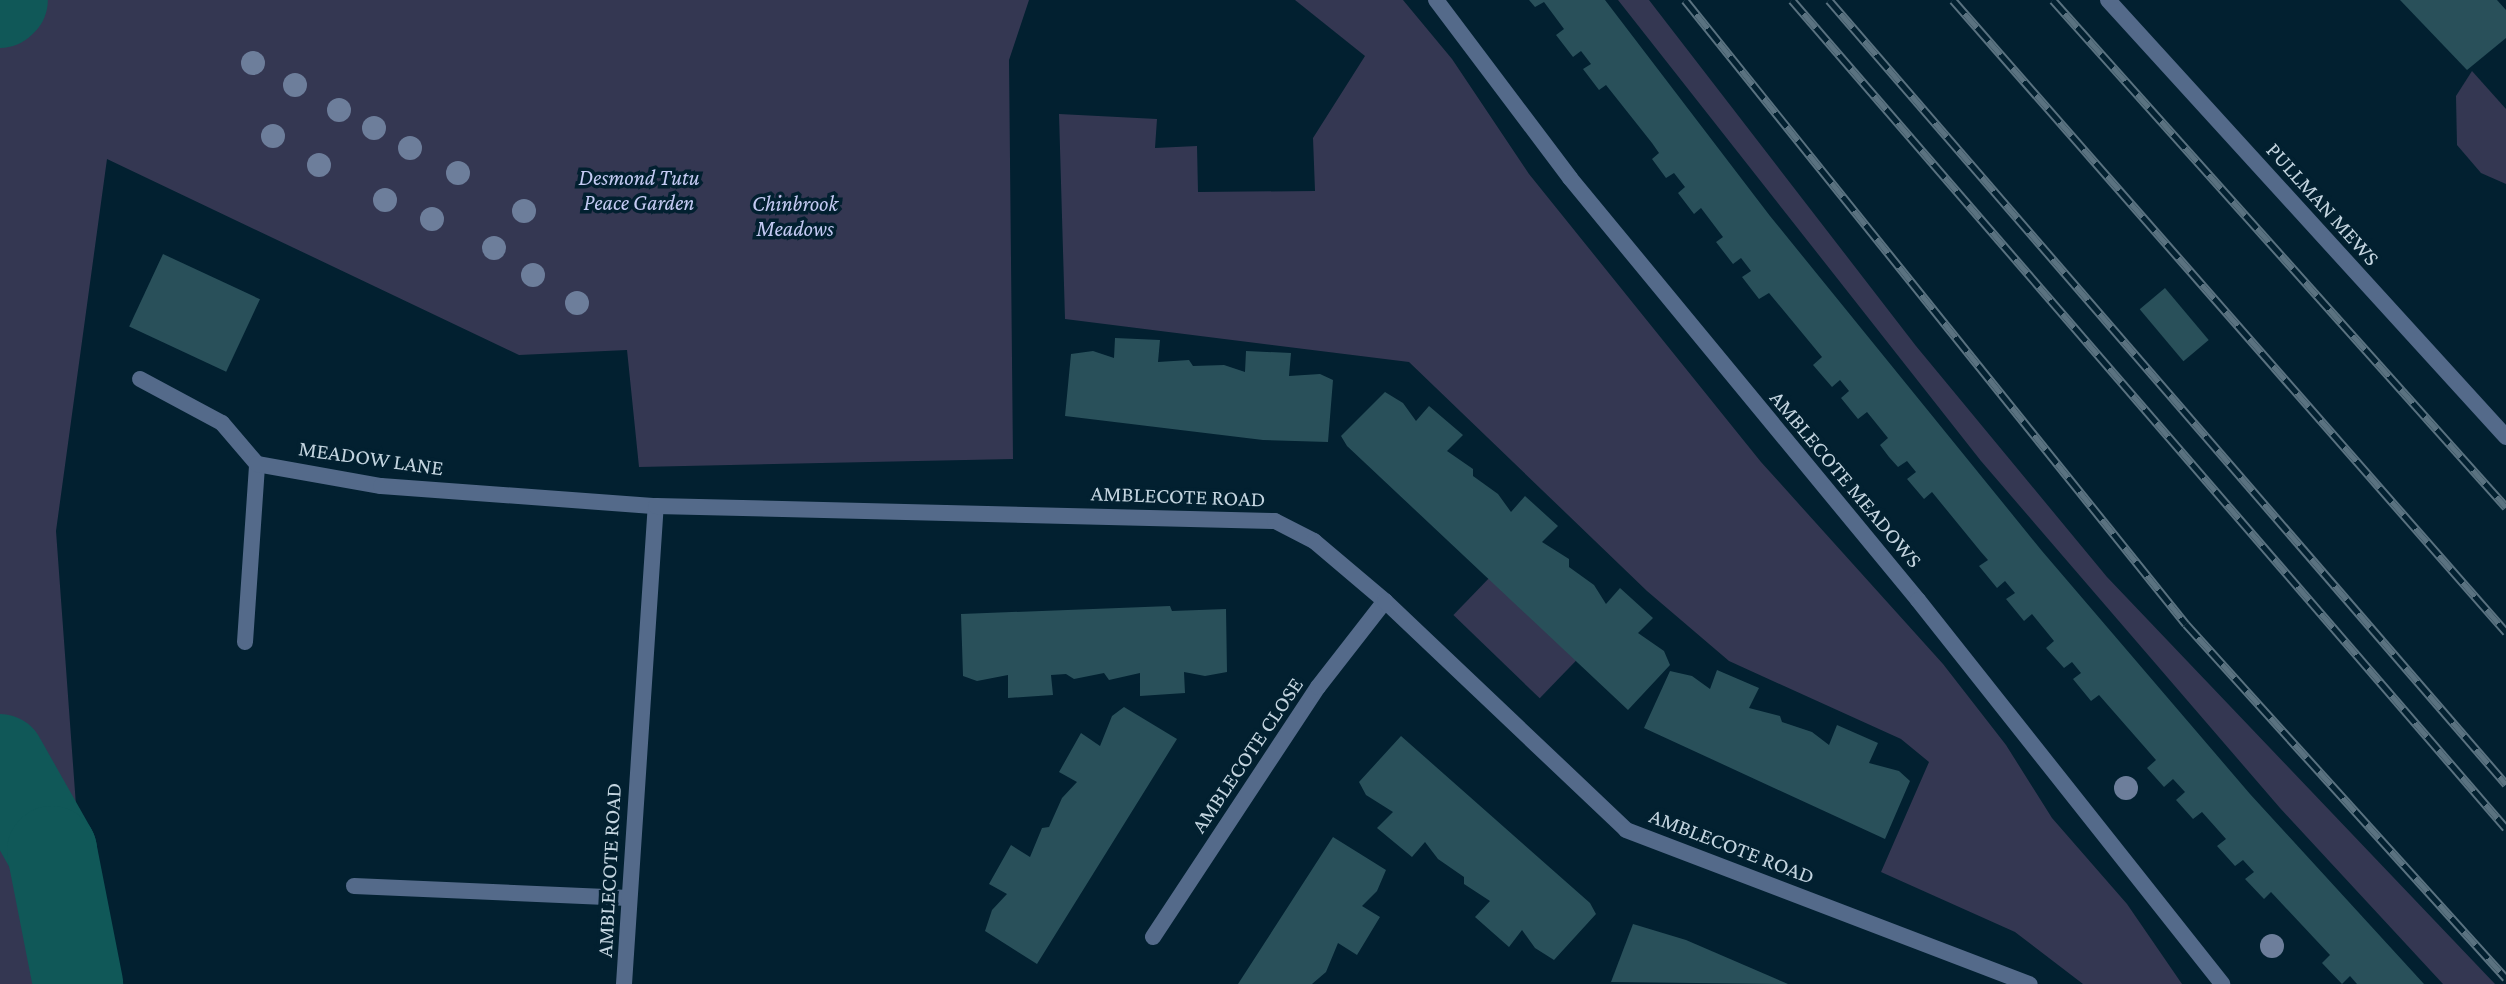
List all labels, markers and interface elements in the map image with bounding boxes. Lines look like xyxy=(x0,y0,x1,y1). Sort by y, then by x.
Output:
street label: PULLMAN MEWS xyxy=(2261,137,2385,271)
park label: Desmond Tutu Peace Garden xyxy=(578,164,700,216)
park label: Chinbrook Meadows xyxy=(752,190,838,242)
street label: AMBLECOTE MEADOWS xyxy=(1764,385,1928,573)
street label: MEADOW LANE xyxy=(297,435,445,481)
street label: AMBLECOTE ROAD xyxy=(1090,480,1266,512)
street label: AMBLECOTE CLOSE xyxy=(1185,672,1309,838)
street label: AMBLECOTE ROAD xyxy=(591,782,627,958)
street label: AMBLECOTE ROAD xyxy=(1646,802,1818,890)

